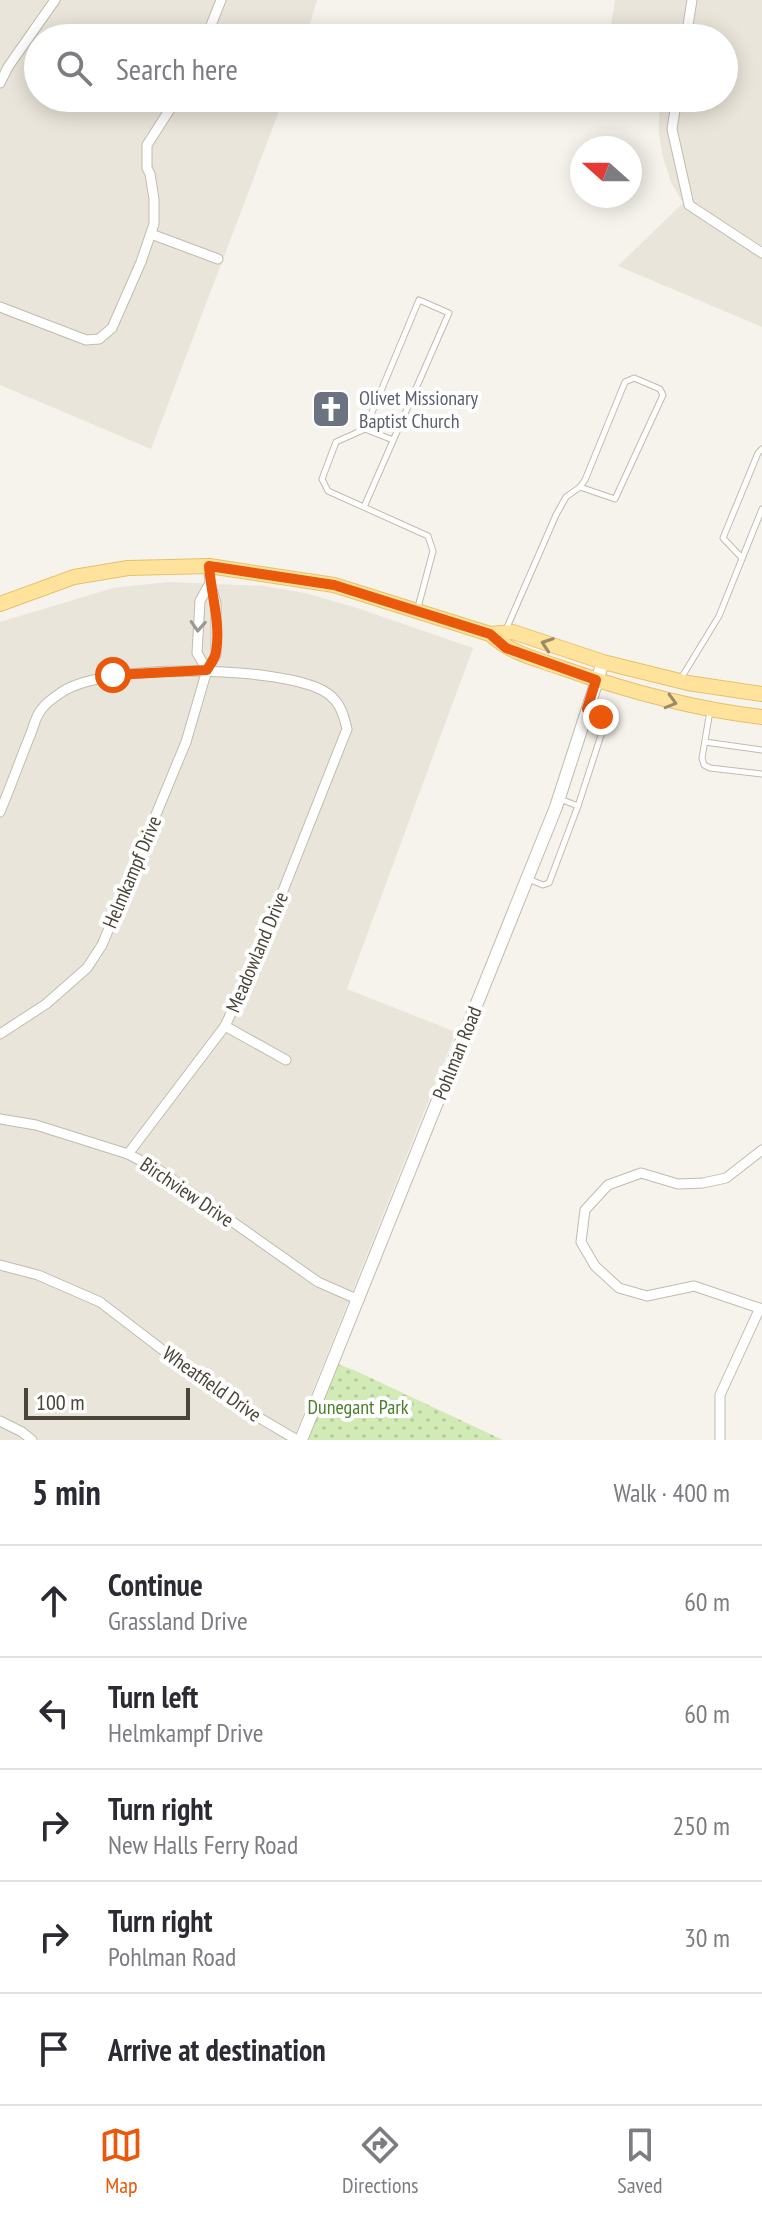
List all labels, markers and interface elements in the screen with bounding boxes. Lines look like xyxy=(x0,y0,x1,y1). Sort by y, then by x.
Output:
search box xyxy=(24,24,738,112)
icon: search xyxy=(52,46,96,90)
text: Search here xyxy=(116,49,238,88)
north arrow xyxy=(570,136,642,208)
place label: Olivet Missionary Baptist Church xyxy=(359,385,479,434)
church icon: Olivet Missionary Baptist Church xyxy=(310,388,352,430)
one-way arrow xyxy=(190,620,207,633)
one-way arrow xyxy=(540,637,554,653)
route start xyxy=(95,657,131,693)
one-way arrow xyxy=(664,692,678,709)
route end xyxy=(583,699,619,735)
street label: Helmkampf Drive xyxy=(97,812,167,932)
street label: Meadowland Drive xyxy=(220,888,294,1016)
street label: Pohlman Road xyxy=(426,1002,488,1104)
street label: Birchview Drive xyxy=(135,1151,239,1233)
street label: Wheatfield Drive xyxy=(157,1340,267,1428)
scale bar xyxy=(24,1384,190,1420)
text: 100 m xyxy=(36,1388,85,1416)
park label: Dunegant Park xyxy=(308,1394,409,1420)
text: 5 min xyxy=(32,1470,101,1514)
text: Walk · 400 m xyxy=(613,1476,730,1509)
text: Continue xyxy=(108,1565,203,1604)
icon: ahead xyxy=(32,1579,76,1623)
text: 60 m xyxy=(684,1585,730,1618)
text: Grassland Drive xyxy=(108,1604,248,1637)
text: Turn left xyxy=(108,1677,198,1716)
icon: left xyxy=(32,1691,76,1735)
text: 60 m xyxy=(684,1697,730,1730)
text: Helmkampf Drive xyxy=(108,1716,264,1749)
text: Turn right xyxy=(108,1789,212,1828)
icon: right xyxy=(32,1803,76,1847)
text: 250 m xyxy=(672,1809,730,1842)
text: New Halls Ferry Road xyxy=(108,1828,298,1861)
text: Turn right xyxy=(108,1901,212,1940)
icon: right xyxy=(32,1915,76,1959)
text: 30 m xyxy=(684,1921,730,1954)
text: Pohlman Road xyxy=(108,1940,236,1973)
icon: arrive xyxy=(32,2027,76,2071)
text: Arrive at destination xyxy=(108,2030,326,2069)
tab: Map xyxy=(99,2123,143,2199)
tab: Directions xyxy=(342,2123,419,2199)
tab: Saved xyxy=(617,2123,663,2199)

